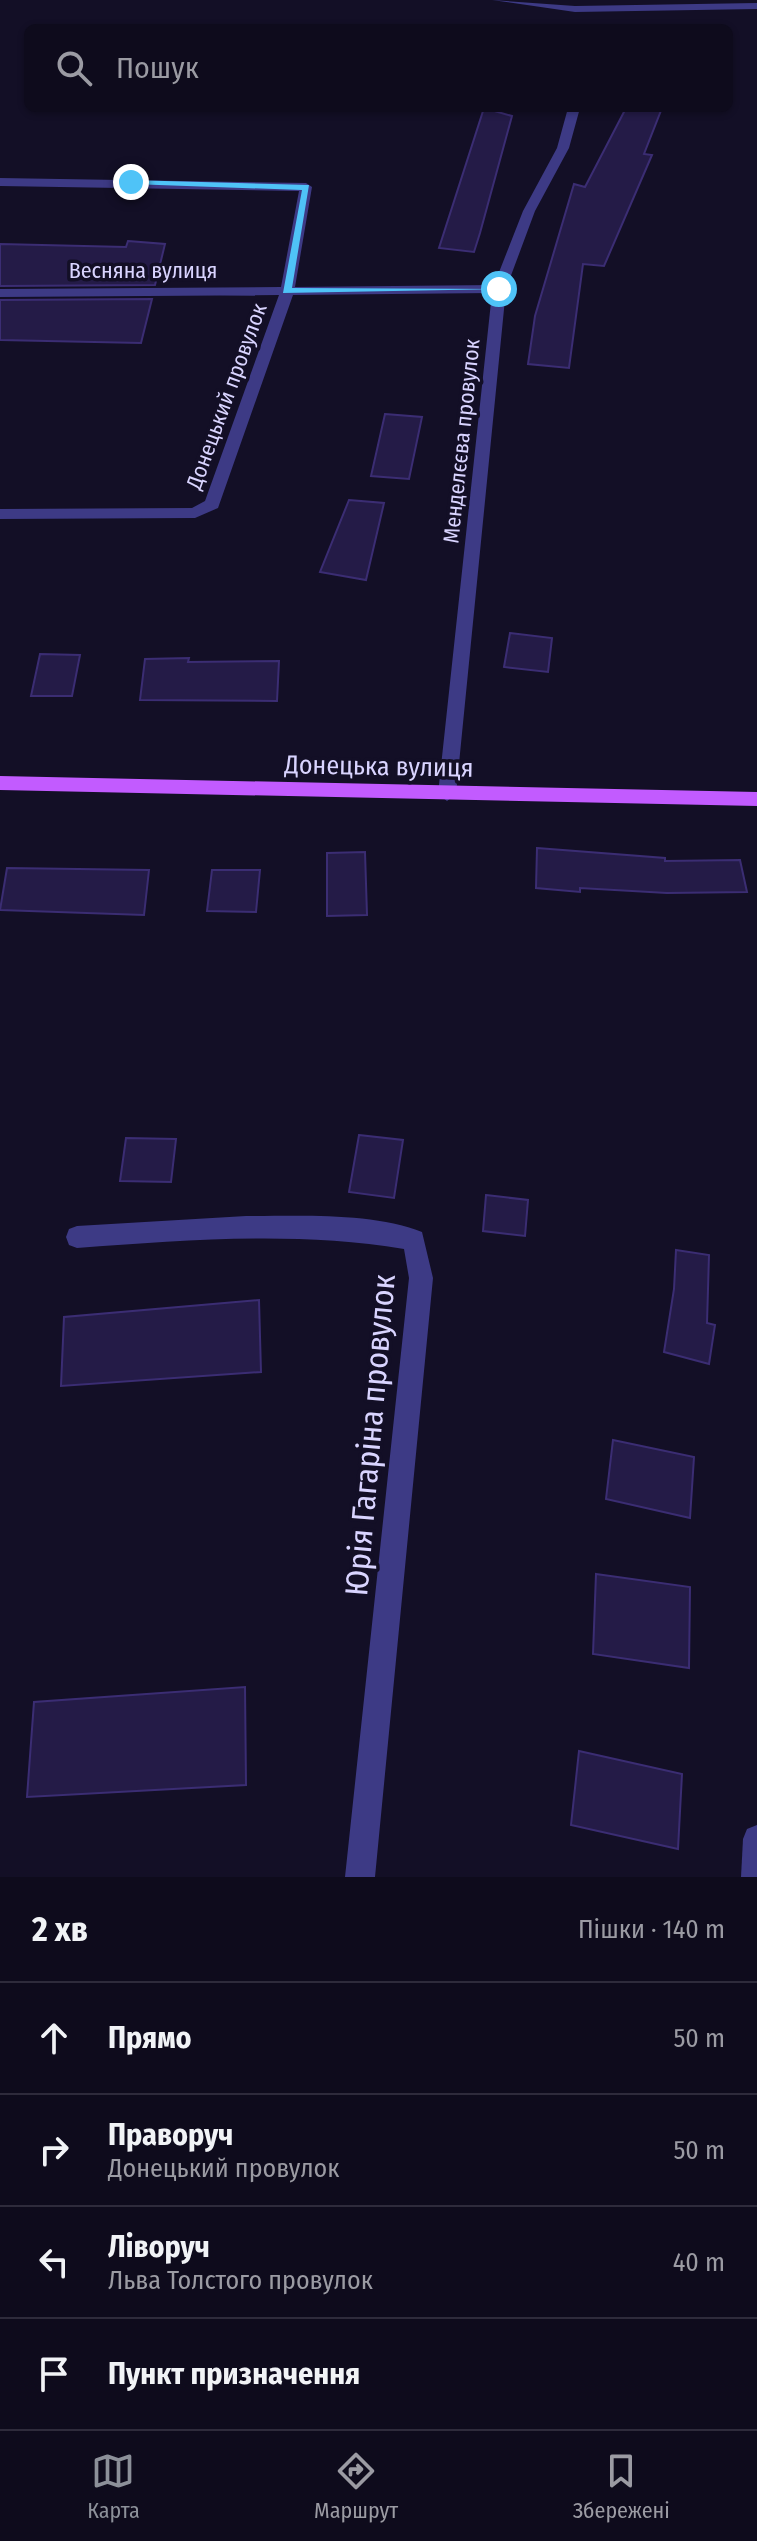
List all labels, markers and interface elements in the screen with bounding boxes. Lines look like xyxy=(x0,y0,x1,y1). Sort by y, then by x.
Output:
search box xyxy=(24,24,733,112)
icon: search xyxy=(52,46,96,90)
text: Пошук xyxy=(116,50,199,86)
route end xyxy=(113,164,149,200)
street label: Весняна вулиця xyxy=(69,257,217,284)
route start xyxy=(481,271,517,307)
street label: Донецький провулок xyxy=(180,299,273,494)
street label: Менделєєва провулок xyxy=(437,337,486,545)
street label: Донецька вулиця xyxy=(283,749,474,784)
street label: Юрія Гагаріна провулок xyxy=(337,1273,403,1597)
text: 2 хв xyxy=(32,1909,88,1950)
text: Пішки · 140 m xyxy=(578,1914,725,1945)
icon: ahead xyxy=(32,2016,76,2060)
text: Прямо xyxy=(108,2020,192,2056)
text: 50 m xyxy=(673,2023,725,2054)
text: Праворуч xyxy=(108,2117,233,2153)
icon: right xyxy=(32,2128,76,2172)
text: 50 m xyxy=(673,2135,725,2166)
text: Донецький провулок xyxy=(108,2153,339,2184)
text: Ліворуч xyxy=(108,2229,210,2265)
icon: left xyxy=(32,2240,76,2284)
text: 40 m xyxy=(673,2247,725,2278)
text: Льва Толстого провулок xyxy=(108,2265,373,2296)
icon: arrive xyxy=(32,2352,76,2396)
text: Пункт призначення xyxy=(108,2356,360,2392)
tab: Карта xyxy=(87,2449,140,2524)
tab: Маршрут xyxy=(314,2449,398,2524)
tab: Збережені xyxy=(573,2449,670,2524)

